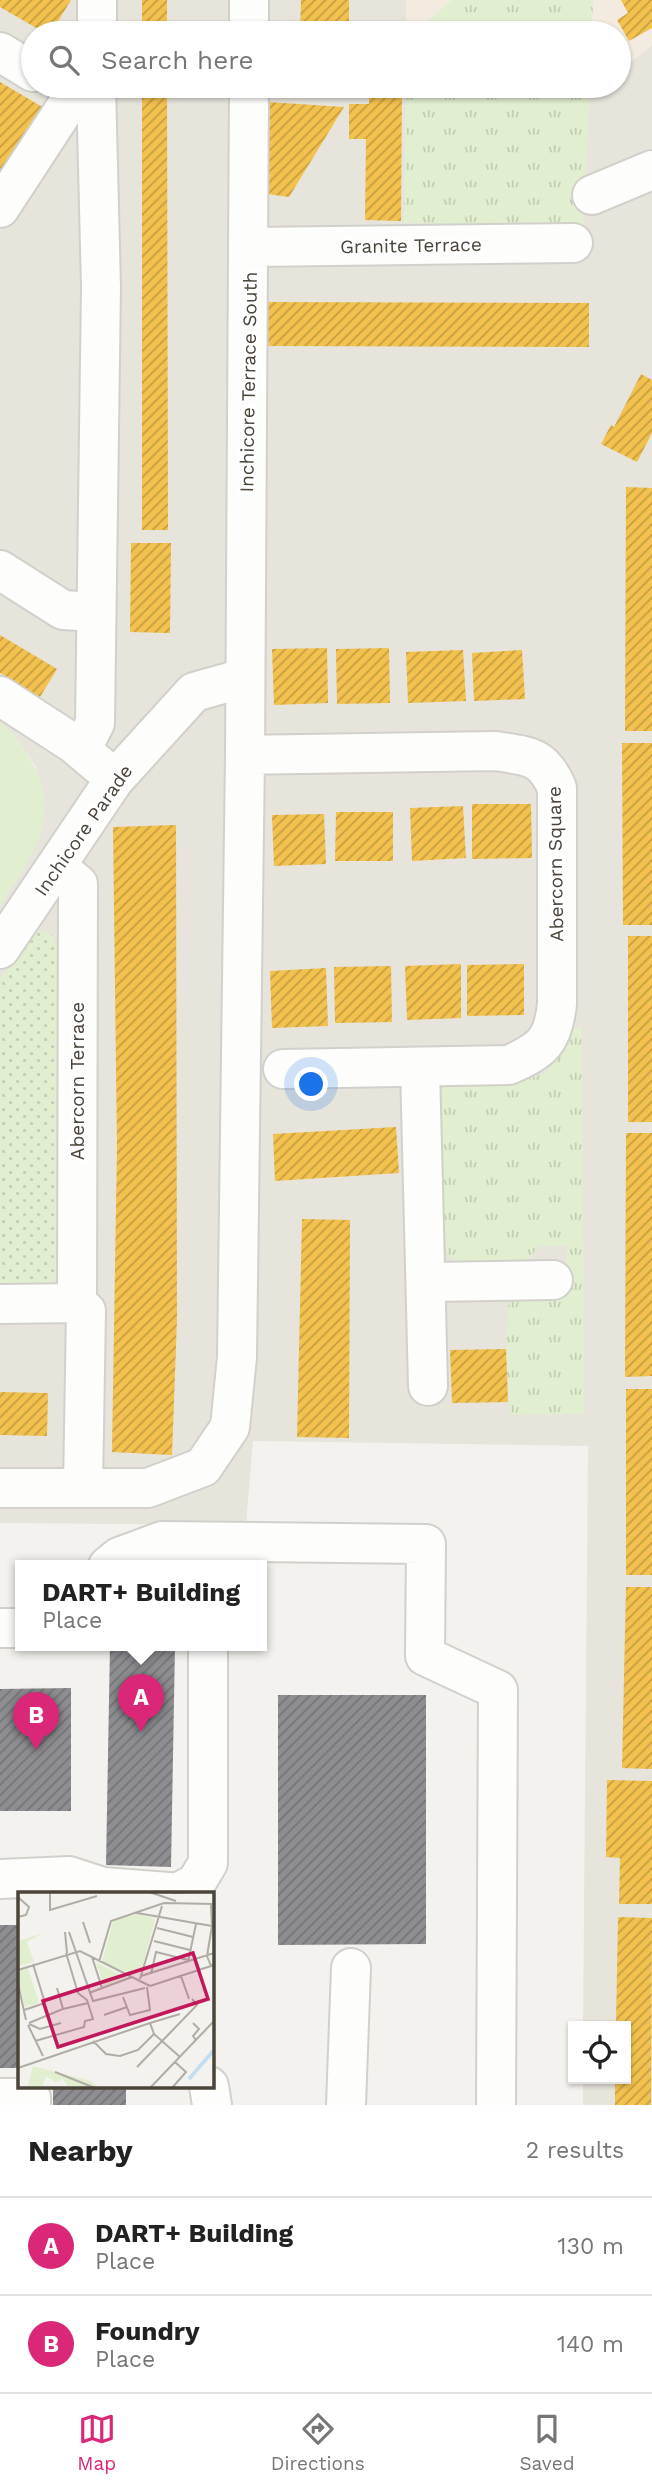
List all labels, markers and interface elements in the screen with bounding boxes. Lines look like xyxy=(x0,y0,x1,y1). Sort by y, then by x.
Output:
search box xyxy=(21,21,631,98)
icon: search xyxy=(45,41,83,79)
text: Search here xyxy=(101,45,253,75)
street label: Granite Terrace xyxy=(340,233,482,258)
street label: Inchicore Terrace South xyxy=(235,272,262,493)
street label: Inchicore Parade xyxy=(29,760,137,900)
street label: Abercorn Square xyxy=(543,786,568,942)
street label: Abercorn Terrace xyxy=(66,1002,89,1160)
your location xyxy=(294,1067,328,1101)
popup xyxy=(15,1560,267,1651)
text: DART+ Building xyxy=(42,1577,240,1607)
text: Place xyxy=(42,1607,102,1634)
pin: A xyxy=(118,1674,164,1732)
pin: B xyxy=(13,1692,59,1750)
inset map xyxy=(18,1892,214,2088)
map controls xyxy=(568,2021,631,2084)
button: locate xyxy=(568,2021,631,2084)
text: Nearby xyxy=(28,2133,133,2168)
text: 2 results xyxy=(526,2137,624,2164)
text: DART+ Building xyxy=(95,2218,293,2248)
text: A xyxy=(43,2233,59,2260)
text: 130 m xyxy=(558,2233,624,2260)
text: Place xyxy=(95,2248,155,2275)
text: Foundry xyxy=(95,2316,200,2346)
text: B xyxy=(43,2331,59,2358)
text: 140 m xyxy=(557,2331,624,2358)
text: Place xyxy=(95,2346,155,2373)
tab: Map xyxy=(77,2410,116,2475)
tab: Directions xyxy=(271,2410,365,2475)
tab: Saved xyxy=(519,2410,575,2475)

